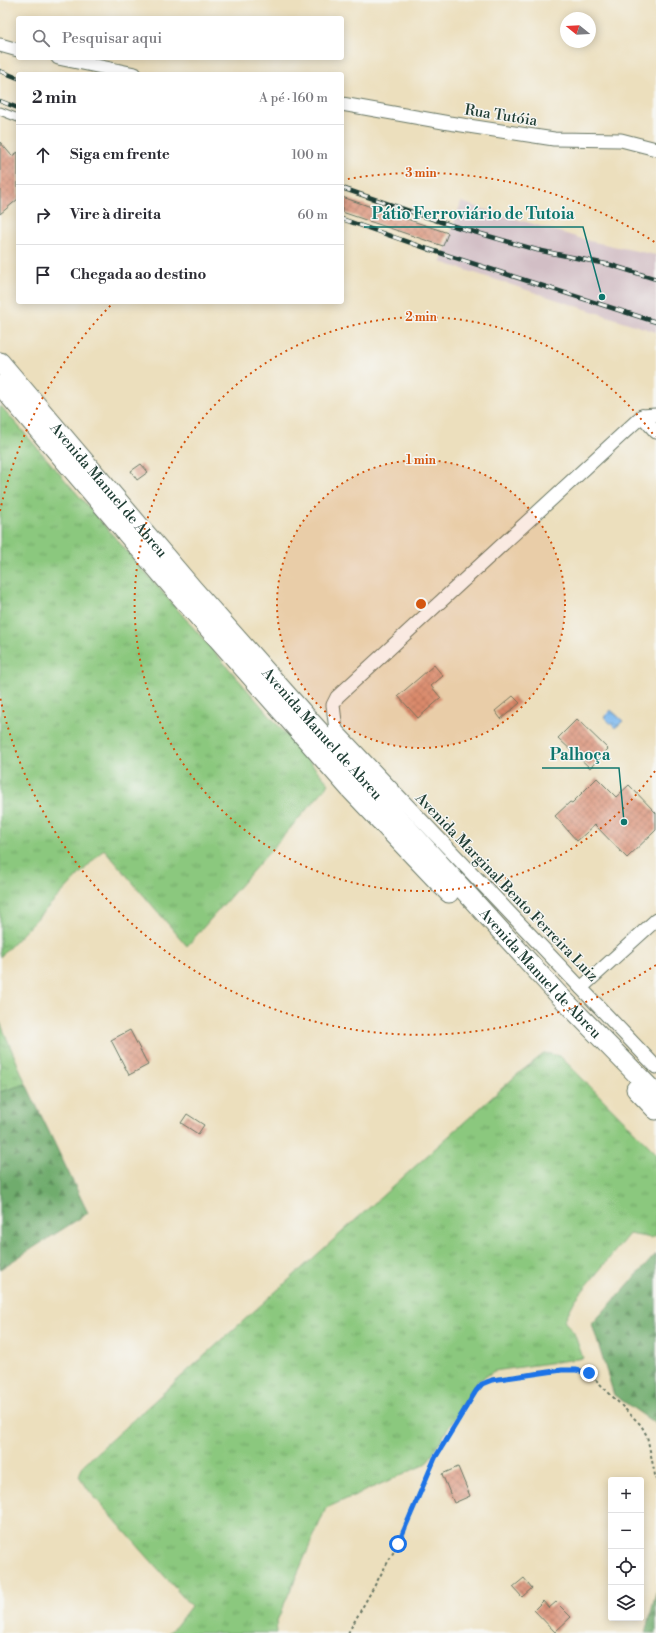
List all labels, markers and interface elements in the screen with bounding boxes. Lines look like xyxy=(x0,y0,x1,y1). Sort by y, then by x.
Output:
north arrow xyxy=(560,12,596,48)
search box xyxy=(16,16,344,60)
icon: search xyxy=(30,27,52,49)
text: Pesquisar aqui xyxy=(62,29,162,48)
text: 2 min xyxy=(32,87,77,109)
text: A pé · 160 m xyxy=(259,90,328,106)
street label: Rua Tutóia xyxy=(463,100,539,131)
icon: ahead xyxy=(32,144,54,166)
text: Siga em frente xyxy=(70,145,170,164)
text: 100 m xyxy=(292,147,328,163)
text: 3 min xyxy=(405,166,437,181)
callout: Pátio Ferroviário de Tutoia xyxy=(364,199,583,227)
icon: right xyxy=(32,204,54,226)
text: Pátio Ferroviário de Tutoia xyxy=(371,204,575,224)
text: Vire à direita xyxy=(70,205,161,224)
text: 60 m xyxy=(297,207,328,223)
icon: arrive xyxy=(32,264,54,286)
text: Chegada ao destino xyxy=(70,265,206,284)
text: 2 min xyxy=(405,310,437,325)
street label: Avenida Manuel de Abreu xyxy=(45,418,171,562)
text: 1 min xyxy=(406,453,437,468)
centre of rings xyxy=(414,597,428,611)
street label: Avenida Manuel de Abreu xyxy=(257,663,386,805)
callout: Palhoça xyxy=(542,740,619,768)
text: Palhoça xyxy=(550,745,611,765)
street label: Avenida Marginal Bento Ferreira Luiz xyxy=(411,788,602,986)
street label: Avenida Manuel de Abreu xyxy=(474,904,606,1043)
route end xyxy=(580,1364,598,1382)
map controls xyxy=(608,1477,644,1621)
button: + xyxy=(608,1477,644,1513)
button: − xyxy=(608,1513,644,1549)
route start xyxy=(389,1535,407,1553)
button: locate xyxy=(608,1549,644,1585)
button: layers xyxy=(608,1585,644,1621)

